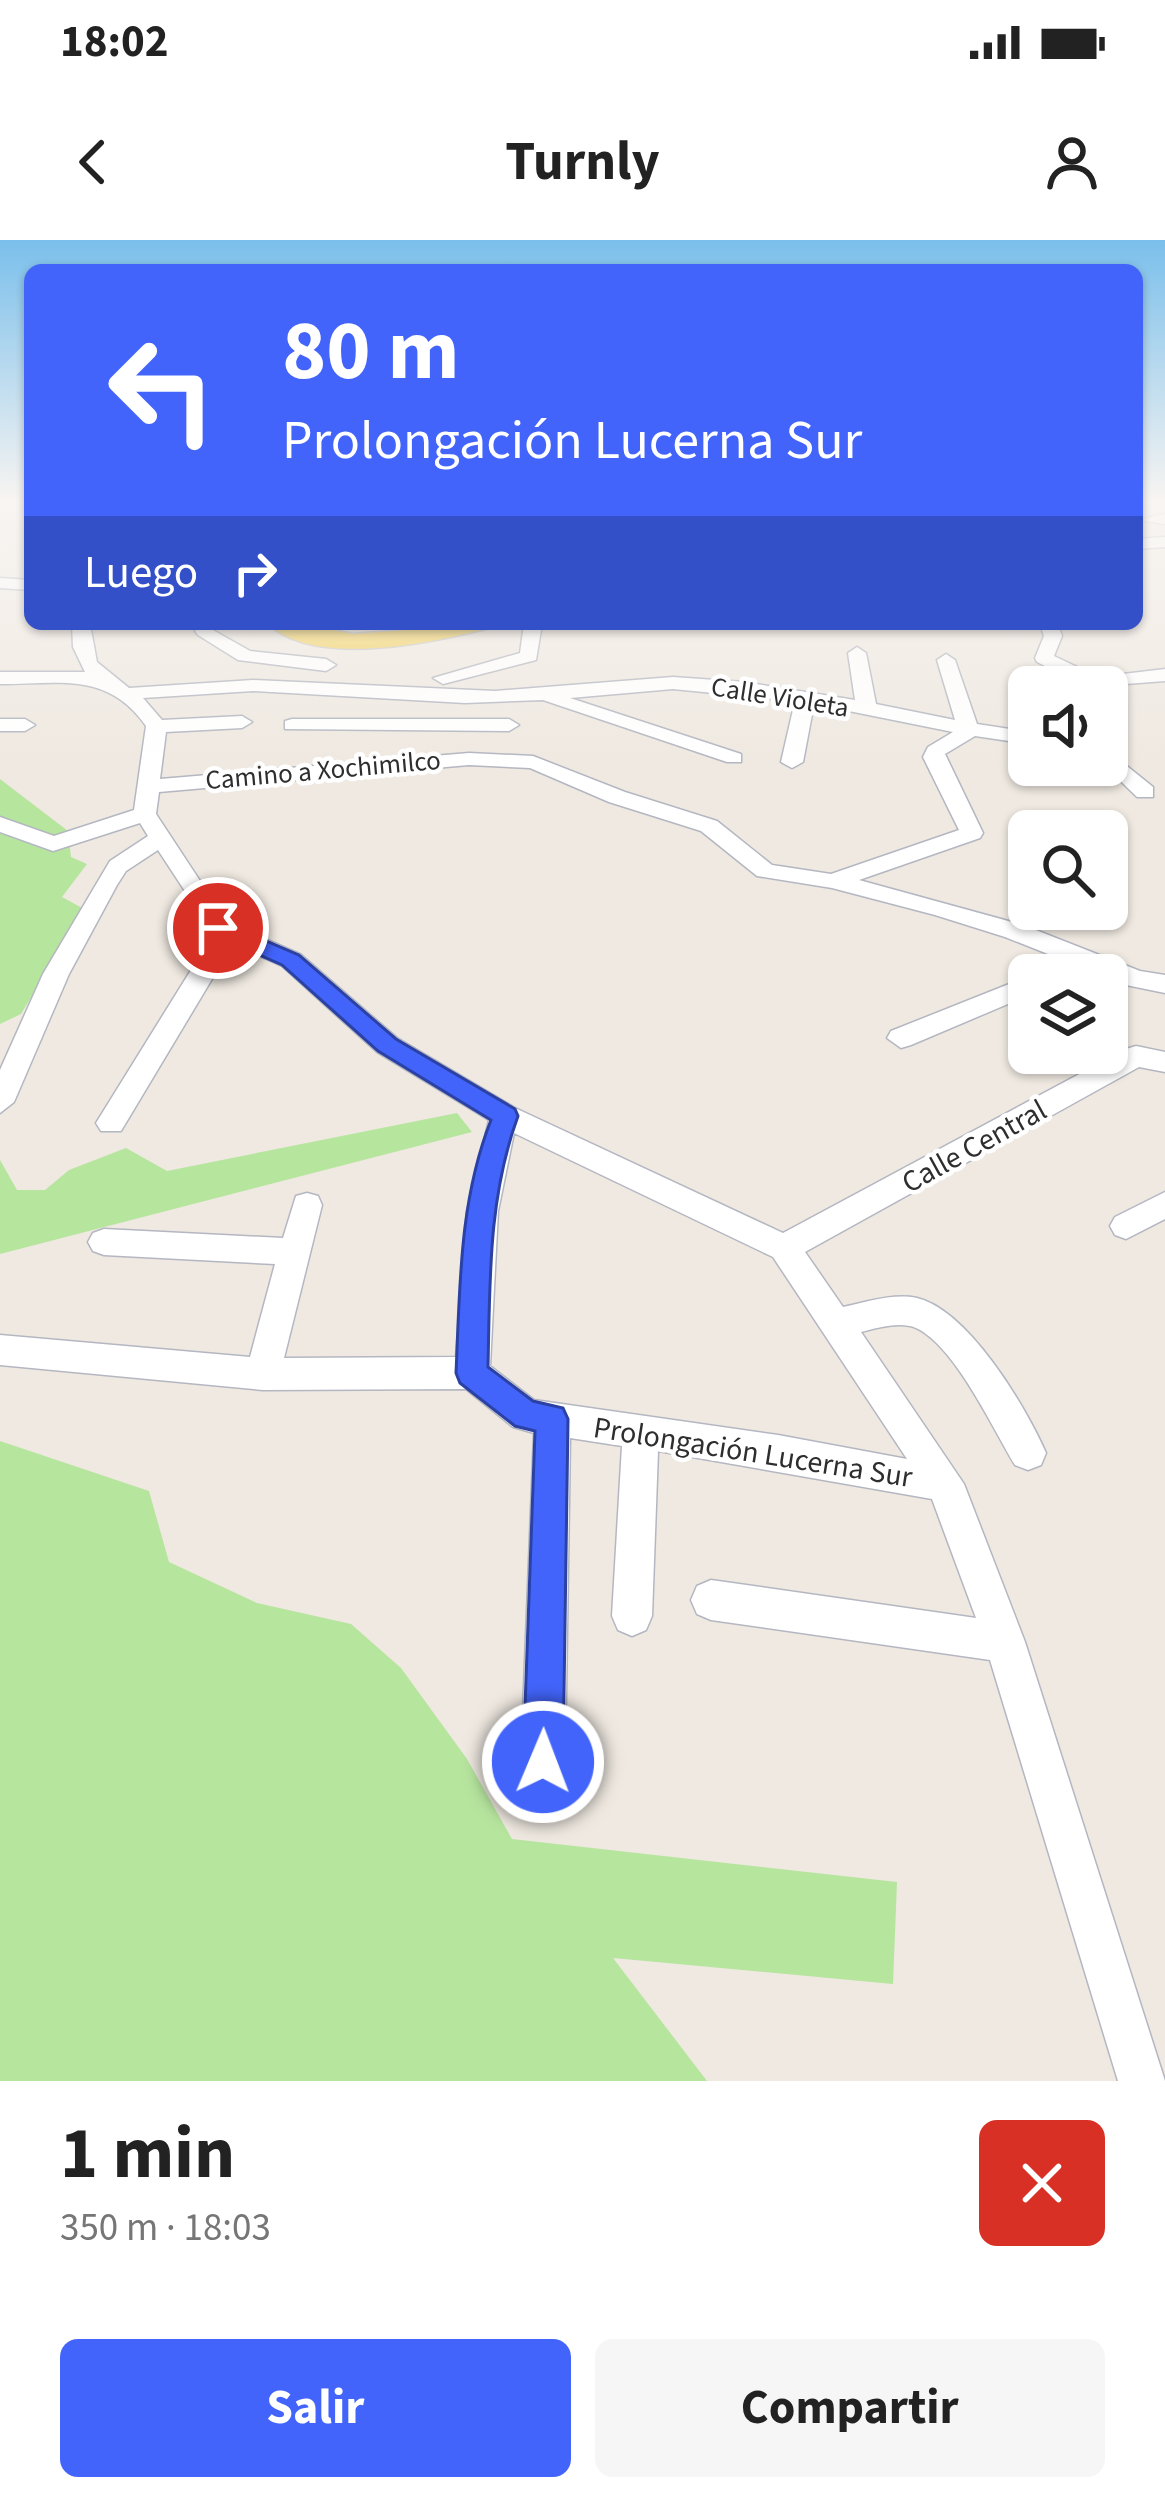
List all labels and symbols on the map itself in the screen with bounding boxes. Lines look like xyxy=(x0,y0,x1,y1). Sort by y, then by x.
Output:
street label: Calle Violeta xyxy=(708,667,852,728)
street label: Camino a Xochimilco xyxy=(204,741,442,800)
pin xyxy=(167,877,269,979)
street label: Calle Central xyxy=(894,1089,1054,1204)
street label: Prolongación Lucerna Sur xyxy=(590,1406,916,1499)
position arrow xyxy=(480,1699,606,1825)

